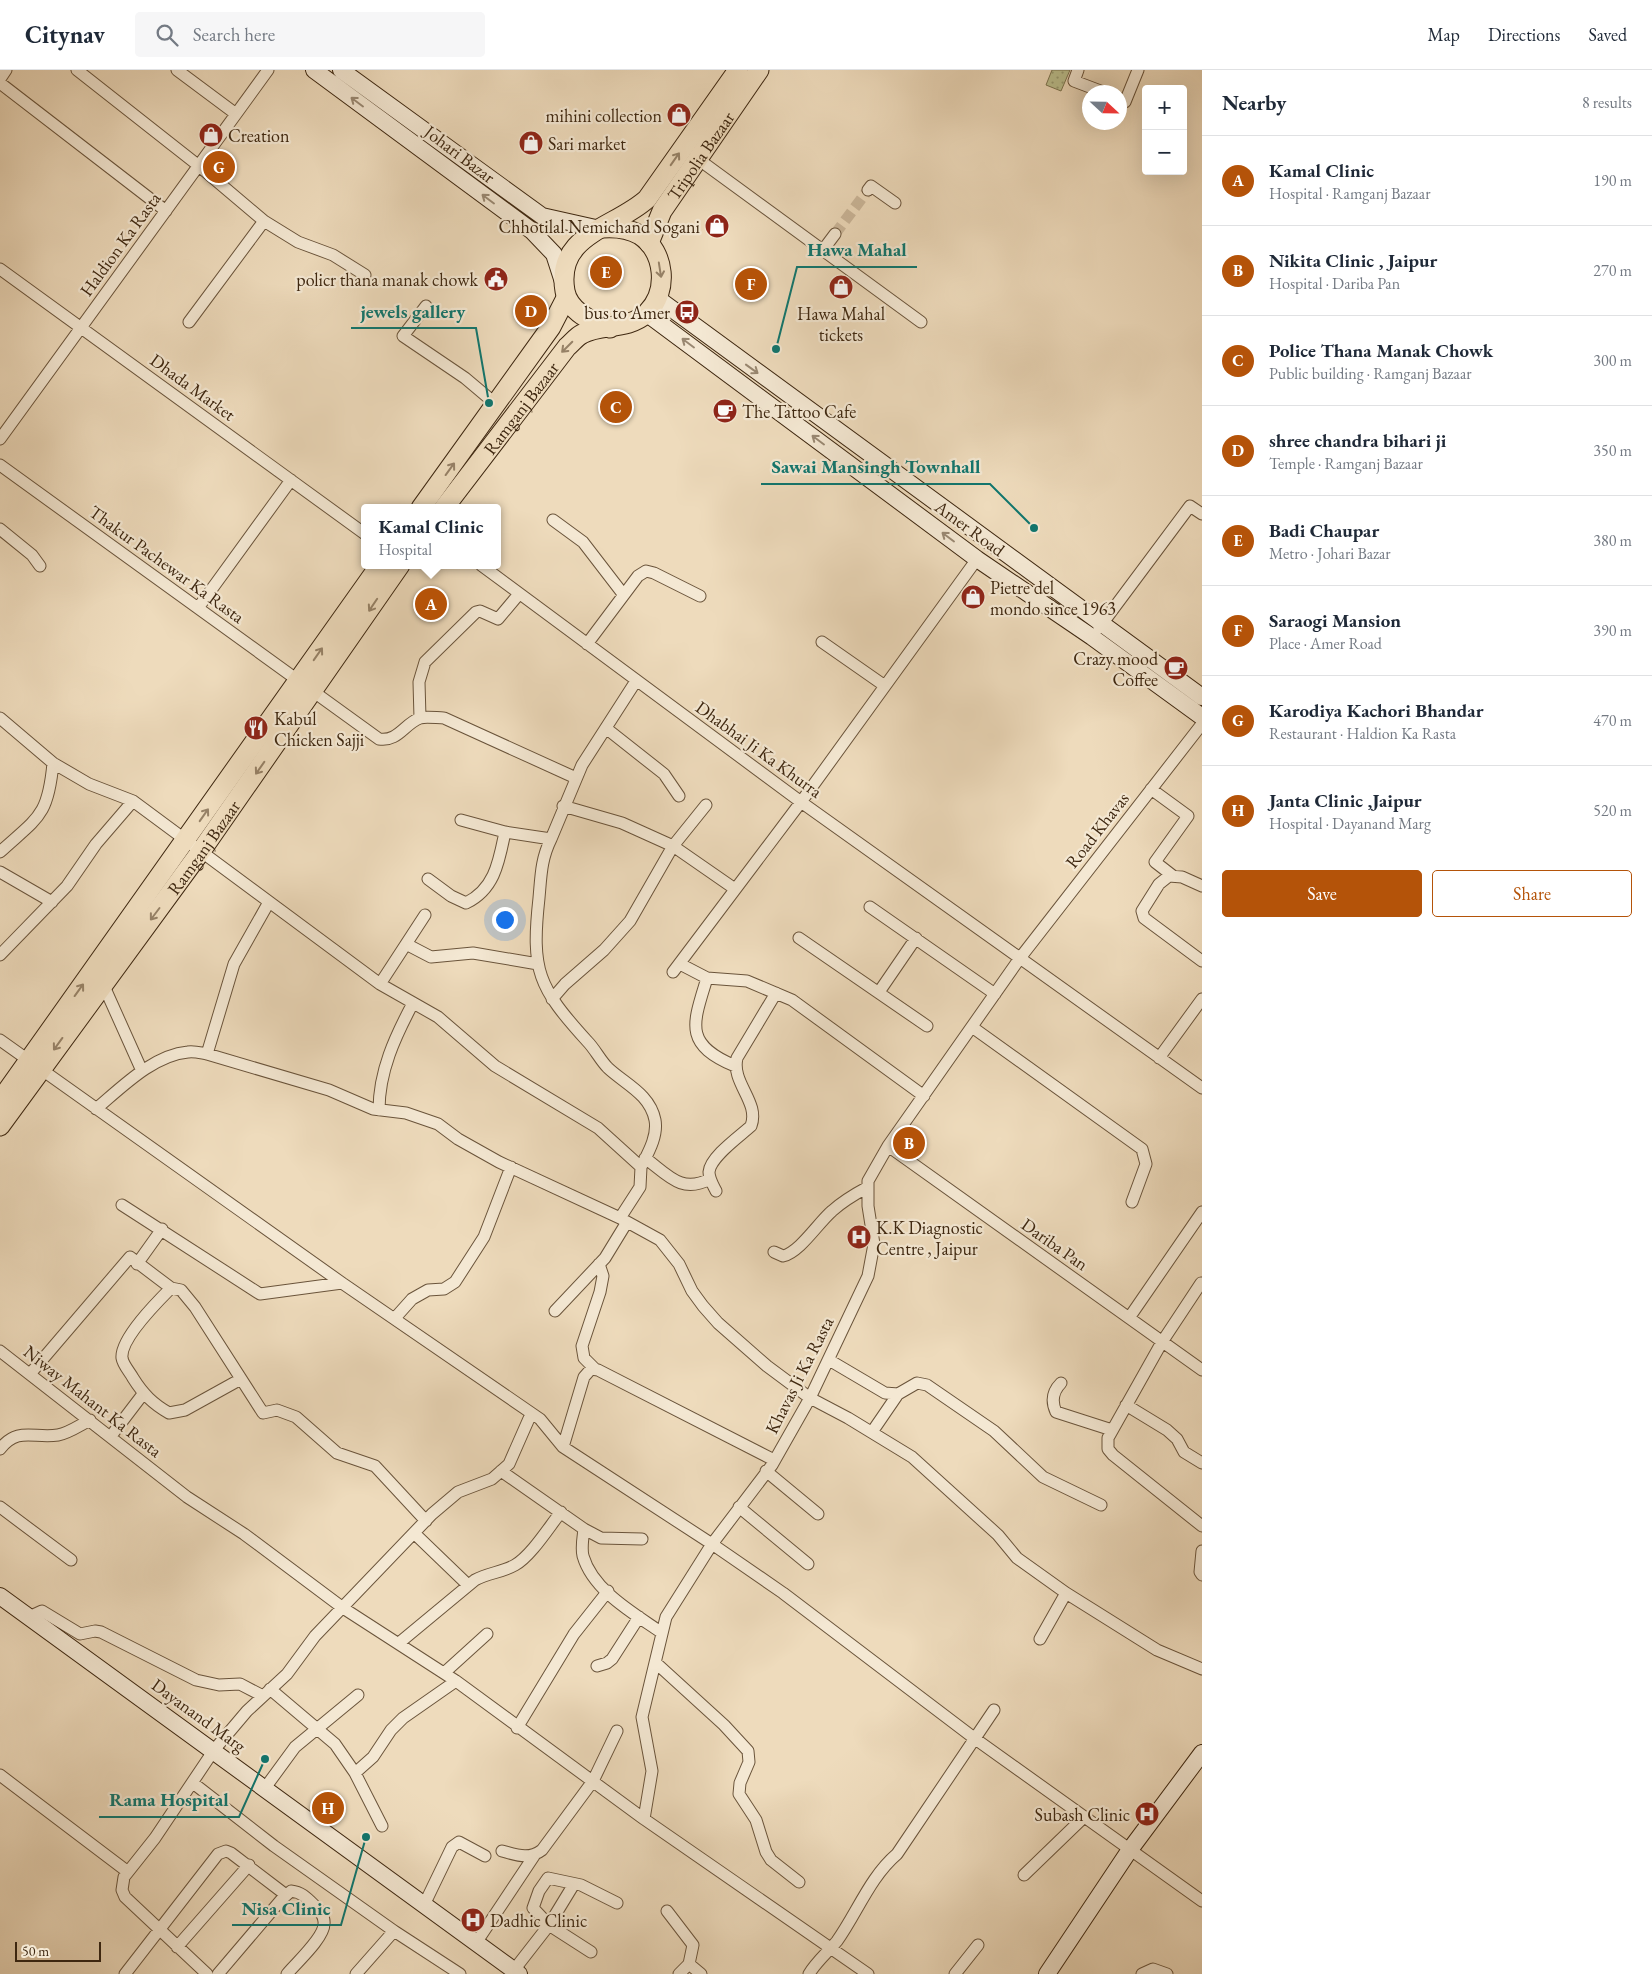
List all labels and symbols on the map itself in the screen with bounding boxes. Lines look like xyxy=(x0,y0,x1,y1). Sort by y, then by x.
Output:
north arrow xyxy=(1082,85,1127,130)
one-way arrow xyxy=(350,97,364,107)
shop icon: mihini collection xyxy=(666,102,692,128)
place label: mihini collection xyxy=(546,104,662,127)
street label: Tripolia Bazaar xyxy=(662,107,739,204)
street label: Johari Bazar xyxy=(418,119,500,188)
shop icon: Creation xyxy=(198,122,224,148)
place label: Creation xyxy=(228,124,290,147)
shop icon: Sari market xyxy=(518,130,544,156)
place label: Sari market xyxy=(548,132,626,155)
pin: G xyxy=(203,148,235,186)
one-way arrow xyxy=(670,152,680,166)
street label: Haldion Ka Rasta xyxy=(74,187,166,301)
one-way arrow xyxy=(481,194,495,204)
shop icon: Chhotilal Nemichand Sogani xyxy=(704,213,730,239)
place label: Chhotilal Nemichand Sogani xyxy=(498,215,701,238)
callout: Hawa Mahal xyxy=(797,233,917,267)
text: Hawa Mahal xyxy=(807,237,907,262)
pin: E xyxy=(590,253,622,291)
one-way arrow xyxy=(656,261,666,277)
pin: F xyxy=(735,265,767,303)
public building icon: policr thana manak chowk xyxy=(483,266,509,292)
place label: policr thana manak chowk xyxy=(296,268,479,291)
shop icon: Hawa Mahal tickets xyxy=(828,274,854,300)
pin: D xyxy=(515,292,547,330)
callout: jewels gallery xyxy=(351,294,476,328)
text: jewels gallery xyxy=(360,299,466,324)
bus stop icon: bus to Amer xyxy=(674,299,700,325)
place label: bus to Amer xyxy=(584,301,670,324)
place label: Hawa Mahal tickets xyxy=(797,302,885,346)
one-way arrow xyxy=(681,338,695,348)
one-way arrow xyxy=(561,341,573,353)
street label: Dhada Market xyxy=(146,348,241,426)
street label: Ramganj Bazaar xyxy=(478,357,563,459)
one-way arrow xyxy=(745,364,759,374)
pin: C xyxy=(600,388,632,426)
cafe icon: The Tattoo Cafe xyxy=(712,398,738,424)
place label: The Tattoo Cafe xyxy=(742,400,856,423)
one-way arrow xyxy=(811,435,825,445)
callout: Sawai Mansingh Townhall xyxy=(761,450,990,484)
text: Sawai Mansingh Townhall xyxy=(772,454,981,479)
one-way arrow xyxy=(445,462,455,476)
street label: Amer Road xyxy=(930,494,1010,562)
street label: Thakur Pachewar Ka Rasta xyxy=(85,500,250,629)
one-way arrow xyxy=(942,532,955,543)
place label: Pietre del mondo since 1963 xyxy=(990,576,1116,620)
shop icon: Pietre del mondo since 1963 xyxy=(960,584,986,610)
pin: A xyxy=(415,585,447,623)
one-way arrow xyxy=(368,598,378,612)
one-way arrow xyxy=(313,647,323,661)
place label: Crazy mood Coffee xyxy=(1073,647,1159,691)
cafe icon: Crazy mood Coffee xyxy=(1163,655,1189,681)
street label: Dhabhai Ji Ka Khurra xyxy=(691,695,827,803)
place label: Kabul Chicken Sajji xyxy=(274,707,365,751)
restaurant icon: Kabul Chicken Sajji xyxy=(243,715,269,741)
one-way arrow xyxy=(255,761,265,775)
street label: Road Khavas xyxy=(1060,787,1134,873)
street label: Ramganj Bazaar xyxy=(162,795,245,899)
one-way arrow xyxy=(199,808,209,822)
one-way arrow xyxy=(150,907,160,921)
your location xyxy=(492,907,518,933)
one-way arrow xyxy=(74,983,84,997)
one-way arrow xyxy=(53,1037,63,1051)
pin: B xyxy=(893,1124,925,1162)
street label: Dariba Pan xyxy=(1017,1213,1093,1276)
place label: K.K Diagnostic Centre , Jaipur xyxy=(876,1216,983,1260)
hospital icon: K.K Diagnostic Centre , Jaipur xyxy=(846,1224,872,1250)
street label: Khavas Ji Ka Rasta xyxy=(760,1312,839,1437)
street label: Niway Mahant Ka Rasta xyxy=(19,1340,167,1463)
street label: Dayanand Marg xyxy=(147,1673,251,1757)
callout: Rama Hospital xyxy=(99,1783,239,1817)
text: Rama Hospital xyxy=(109,1787,229,1812)
pin: H xyxy=(312,1789,344,1827)
hospital icon: Subash Clinic xyxy=(1134,1801,1160,1827)
place label: Subash Clinic xyxy=(1035,1803,1130,1826)
callout: Nisa Clinic xyxy=(232,1891,341,1925)
text: Nisa Clinic xyxy=(242,1896,331,1921)
hospital icon: Dadhic Clinic xyxy=(460,1907,486,1933)
place label: Dadhic Clinic xyxy=(490,1909,587,1932)
scale bar xyxy=(15,1939,101,1962)

